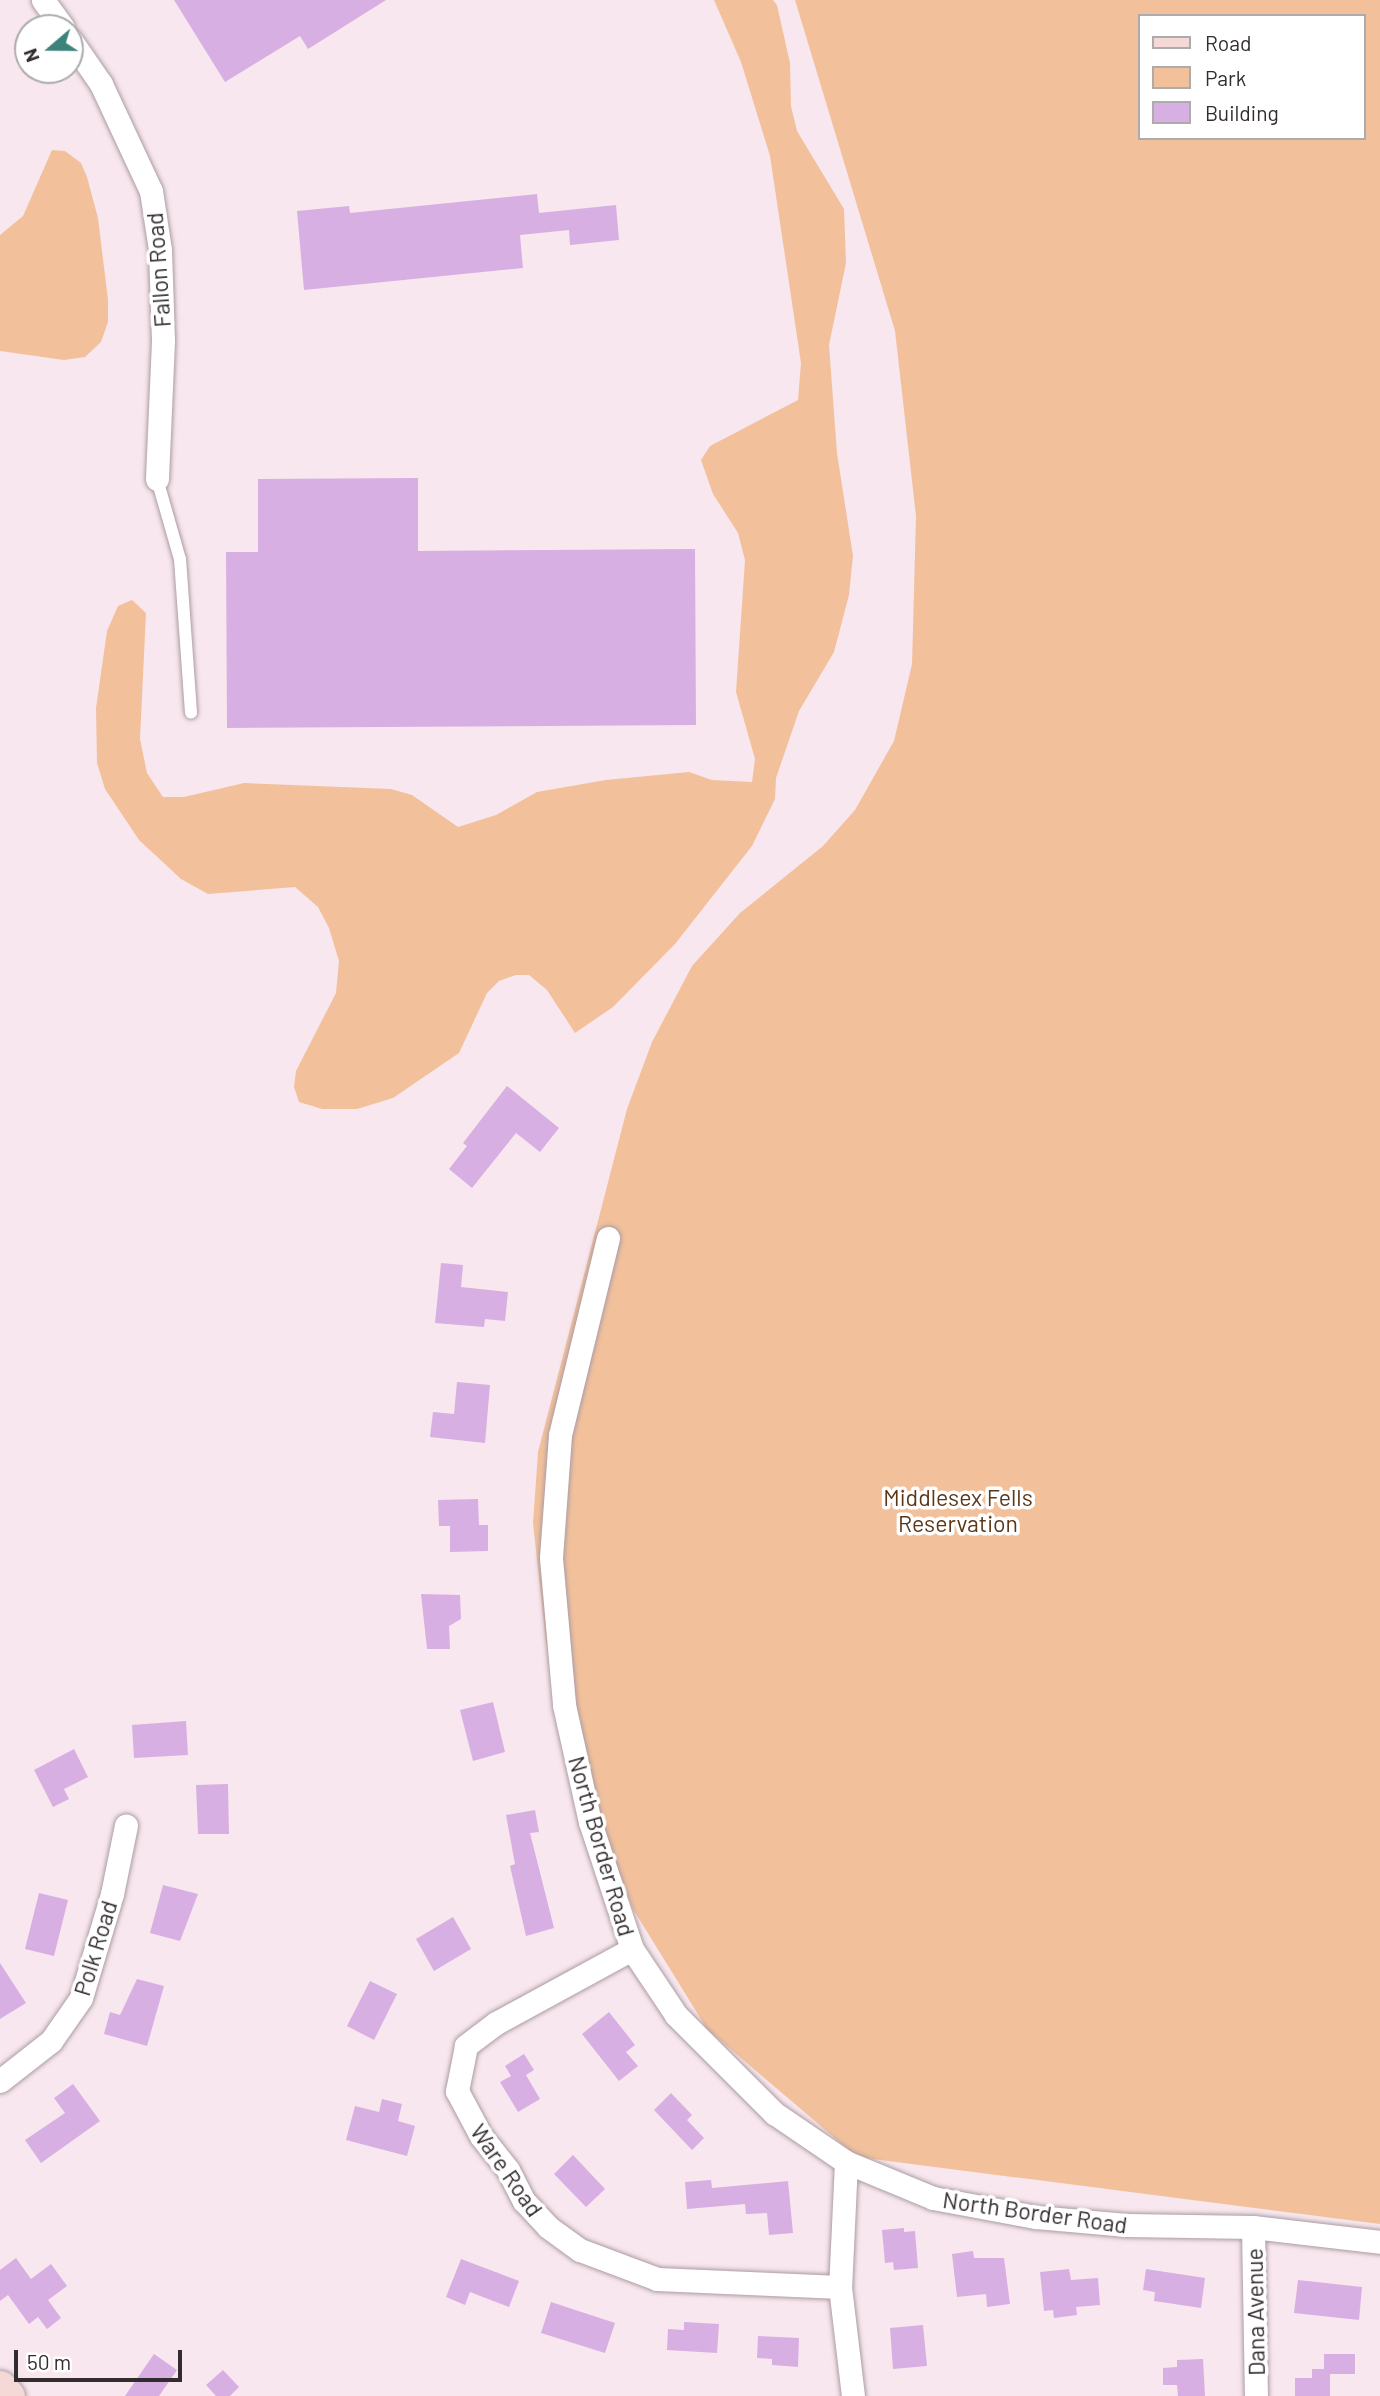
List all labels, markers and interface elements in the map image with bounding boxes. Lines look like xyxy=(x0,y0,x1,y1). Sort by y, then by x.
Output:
north arrow xyxy=(14,14,84,84)
legend xyxy=(1138,14,1366,140)
text: Road xyxy=(1205,30,1251,55)
text: N xyxy=(18,46,44,66)
text: Park xyxy=(1205,65,1246,90)
text: Building xyxy=(1205,100,1279,125)
street label: Fallon Road xyxy=(140,212,176,328)
park label: Middlesex Fells Reservation xyxy=(883,1483,1033,1537)
street label: North Border Road xyxy=(563,1753,641,1939)
street label: Polk Road xyxy=(67,1897,123,1999)
street label: Ware Road xyxy=(465,2118,549,2222)
street label: North Border Road xyxy=(941,2185,1129,2239)
street label: Dana Avenue xyxy=(1240,2248,1270,2376)
scale bar xyxy=(18,2336,186,2380)
text: 50 m xyxy=(27,2349,71,2374)

